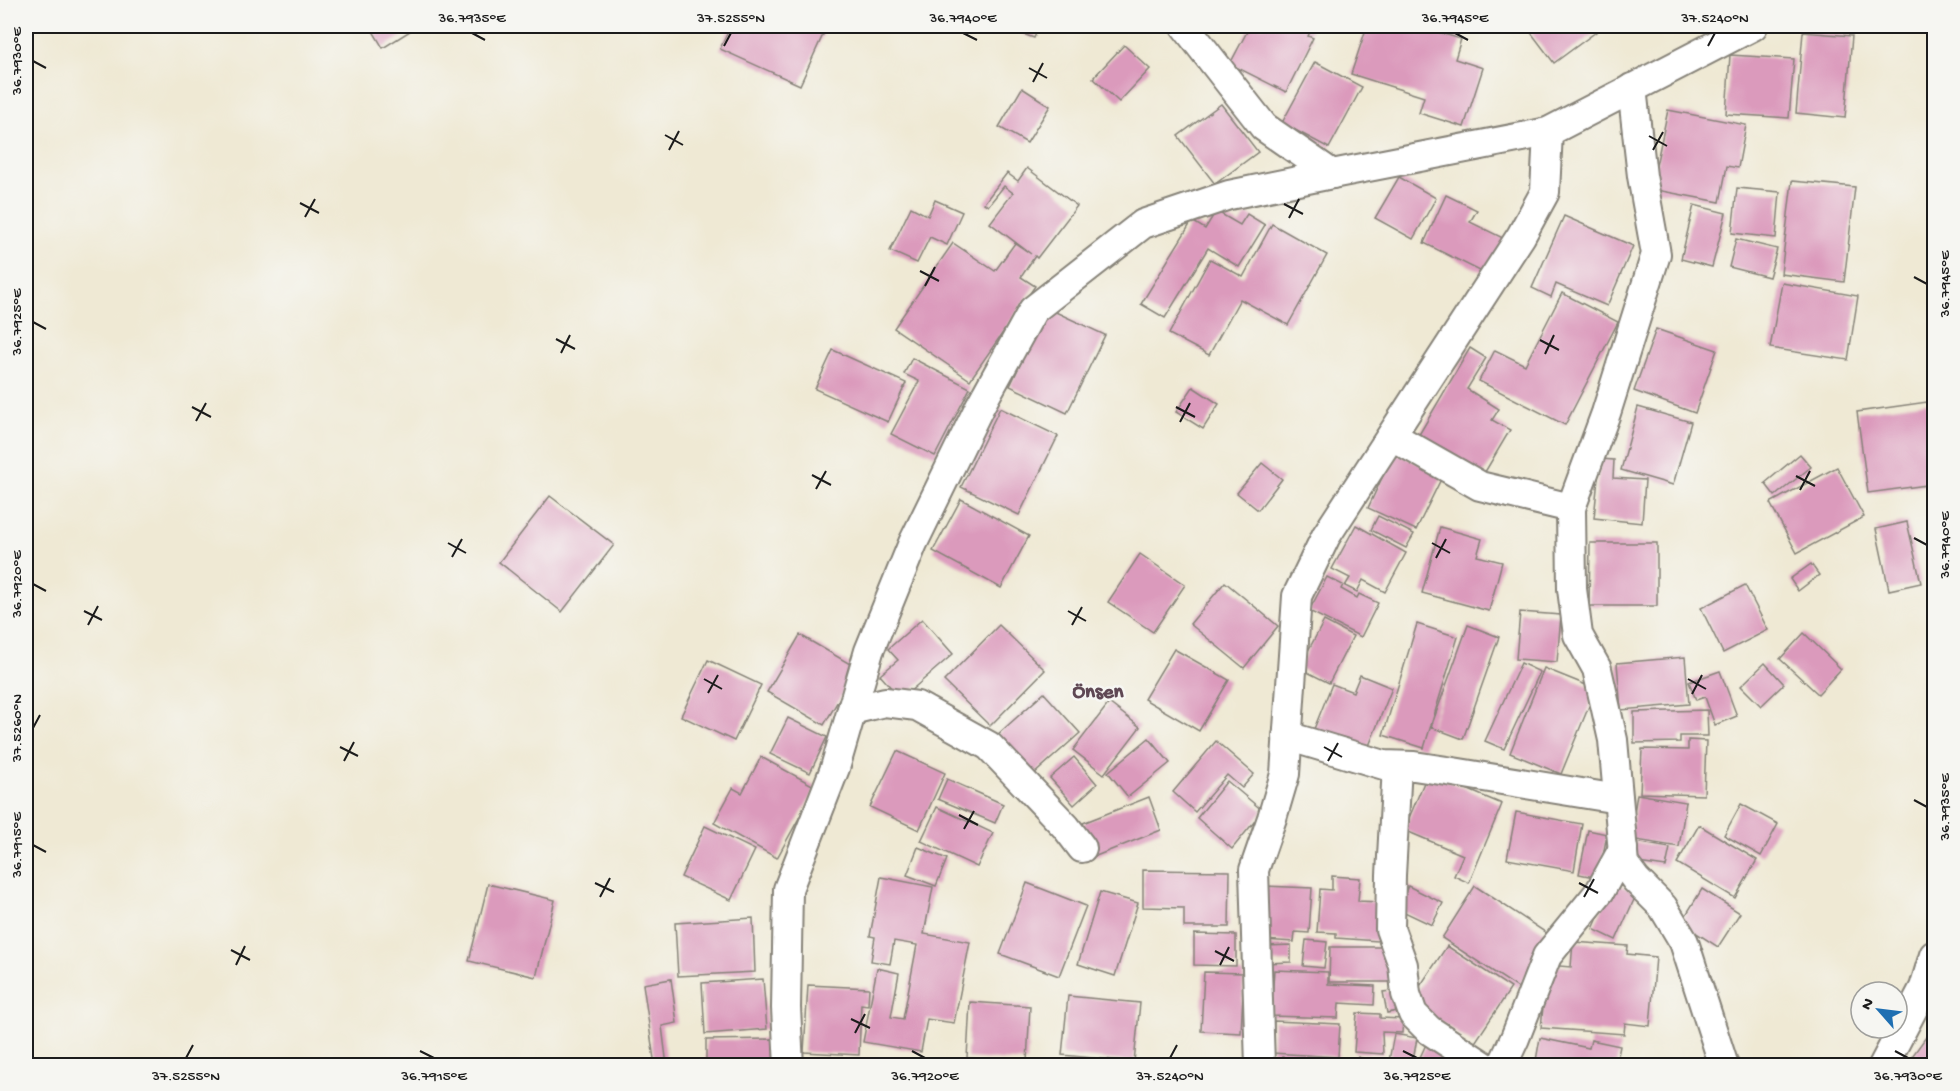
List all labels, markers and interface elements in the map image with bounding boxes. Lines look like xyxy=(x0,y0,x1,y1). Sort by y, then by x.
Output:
text: 36.7935°E xyxy=(437,10,506,28)
text: 37.5255°N xyxy=(696,10,765,28)
text: 36.7940°E xyxy=(928,10,997,28)
text: 36.7945°E xyxy=(1421,10,1489,28)
text: 37.5240°N xyxy=(1680,10,1749,28)
text: 36.7930°E xyxy=(9,26,27,96)
text: 36.7945°E xyxy=(1937,250,1955,318)
text: 36.7925°E xyxy=(9,288,27,356)
text: 36.7940°E xyxy=(1937,511,1955,580)
text: 36.7920°E xyxy=(9,550,27,619)
district label: Önsen xyxy=(1072,681,1125,706)
text: 37.5260°N xyxy=(9,694,27,763)
text: 36.7935°E xyxy=(1937,773,1955,842)
text: 36.7915°E xyxy=(9,812,27,879)
north arrow xyxy=(1849,980,1909,1040)
text: N xyxy=(1858,995,1880,1014)
text: 37.5255°N xyxy=(151,1068,220,1086)
text: 36.7915°E xyxy=(400,1068,467,1086)
text: 36.7920°E xyxy=(890,1068,959,1086)
text: 37.5240°N xyxy=(1135,1068,1204,1086)
text: 36.7925°E xyxy=(1383,1068,1451,1086)
text: 36.7930°E xyxy=(1873,1068,1943,1086)

